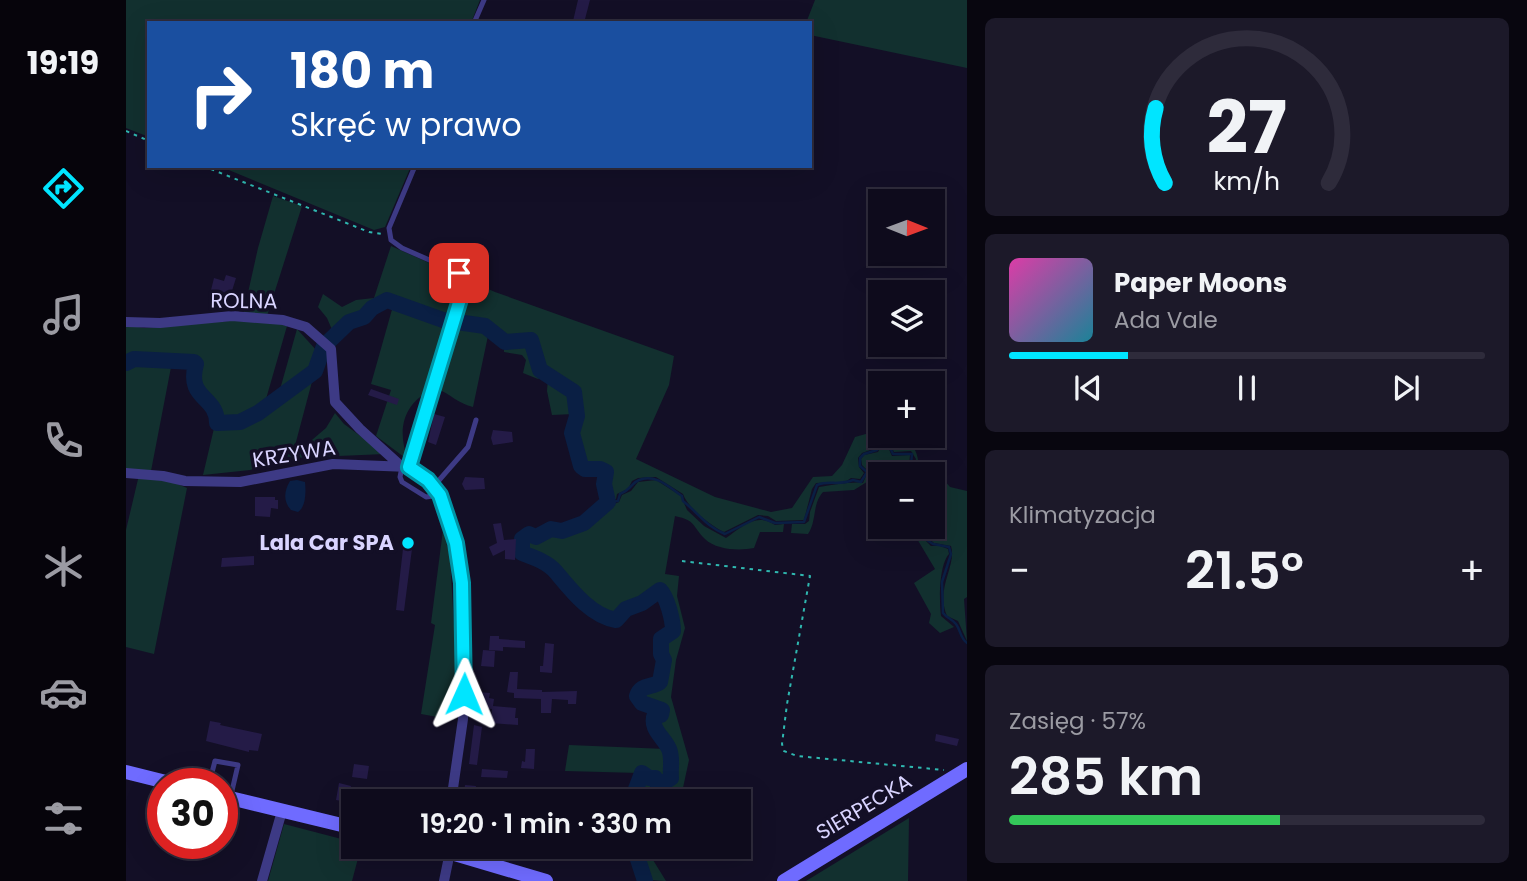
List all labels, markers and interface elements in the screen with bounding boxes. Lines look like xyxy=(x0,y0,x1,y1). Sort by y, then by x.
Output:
text: 180 m xyxy=(290,37,434,105)
text: 19:19 xyxy=(27,40,99,85)
icon: right xyxy=(175,49,266,140)
text: 27 xyxy=(1207,77,1287,178)
text: Skręć w prawo xyxy=(290,102,522,147)
icon: directions xyxy=(39,164,88,213)
text: km/h xyxy=(1214,164,1280,199)
north arrow xyxy=(868,189,945,266)
map controls xyxy=(868,189,945,539)
pin xyxy=(429,243,489,303)
icon: arrive xyxy=(440,254,478,292)
text: Paper Moons xyxy=(1114,265,1287,301)
button: layers xyxy=(868,280,945,357)
street label: ROLNA xyxy=(210,285,278,316)
icon: music xyxy=(39,290,88,339)
text: Ada Vale xyxy=(1114,304,1218,336)
icon: previous xyxy=(1069,369,1107,407)
icon: pause xyxy=(1228,369,1266,407)
icon: next xyxy=(1387,369,1425,407)
button: + xyxy=(868,371,945,448)
icon: phone xyxy=(39,416,88,465)
street label: KRZYWA xyxy=(250,433,337,474)
button: − xyxy=(868,462,945,539)
text: Klimatyzacja xyxy=(1009,499,1156,531)
place label: Lala Car SPA xyxy=(260,528,395,557)
text: 21.5° xyxy=(1185,534,1304,607)
marker: Lala Car SPA xyxy=(400,535,416,551)
icon: climate xyxy=(39,542,88,591)
text: − xyxy=(1009,544,1030,597)
text: + xyxy=(1459,544,1485,597)
position arrow xyxy=(427,657,501,731)
icon: car xyxy=(39,668,88,717)
text: Zasięg · 57% xyxy=(1009,705,1146,737)
text: 285 km xyxy=(1009,740,1203,813)
street label: SIERPECKA xyxy=(810,767,917,847)
speed limit sign: 30 xyxy=(147,768,238,859)
icon: filters xyxy=(39,794,88,843)
text: 19:20 · 1 min · 330 m xyxy=(420,806,672,842)

